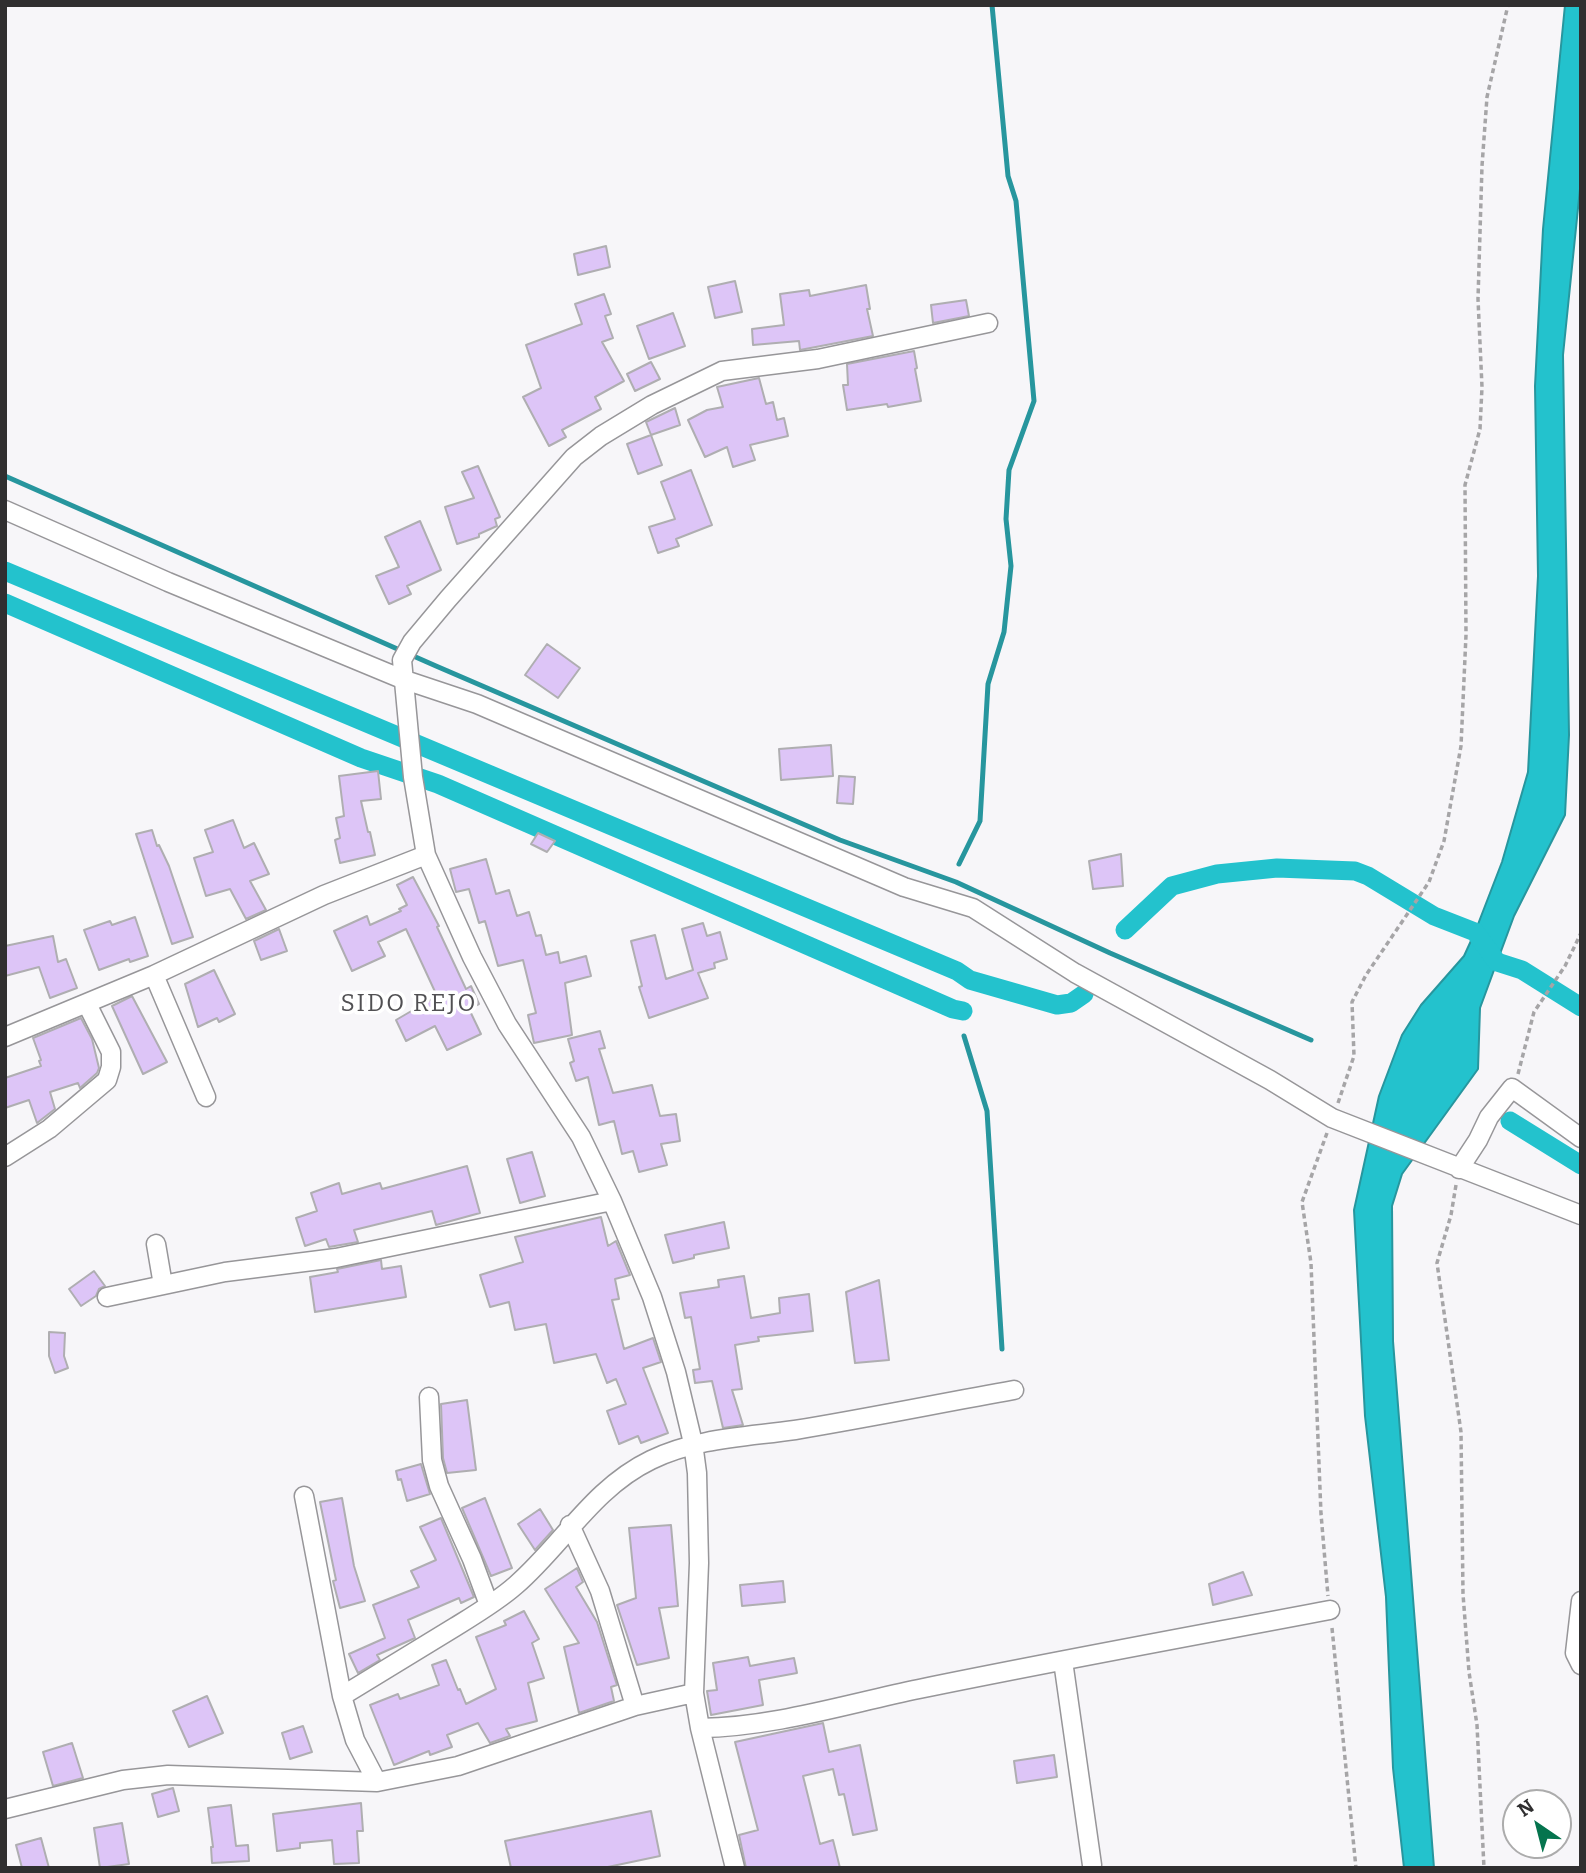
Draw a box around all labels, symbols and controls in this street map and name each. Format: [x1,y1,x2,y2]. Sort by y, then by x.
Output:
district label: SIDO REJO [342,990,476,1018]
north arrow [1502,1789,1572,1859]
text: N [1513,1794,1538,1822]

